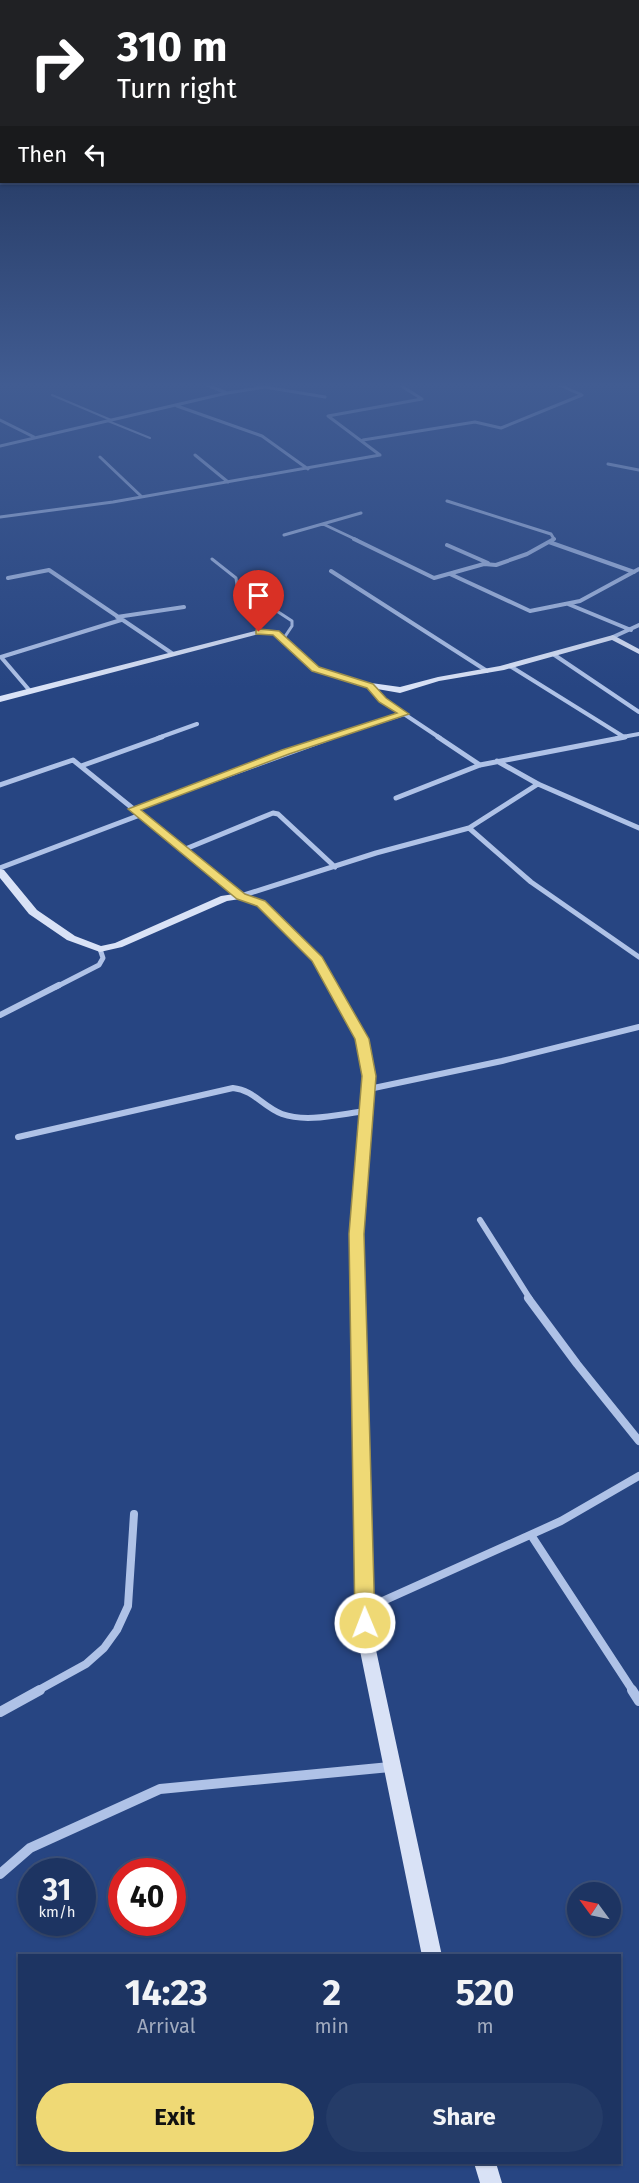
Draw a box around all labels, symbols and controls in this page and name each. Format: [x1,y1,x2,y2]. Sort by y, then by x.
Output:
text: 310 m [117,22,227,72]
icon: right [18,24,96,102]
text: Turn right [117,73,237,105]
icon: left [79,138,112,171]
text: Then [18,141,67,168]
pin [233,570,284,632]
icon: arrive [242,579,275,612]
position arrow [333,1591,397,1655]
speed limit sign: 40 [108,1858,186,1936]
text: 31 [43,1872,71,1908]
north arrow [567,1882,621,1936]
map controls [567,1882,621,1936]
text: km/h [38,1903,76,1921]
text: 14:23 [125,1971,208,2015]
text: 2 [322,1971,341,2015]
text: 520 [456,1971,514,2015]
text: Arrival [137,2014,196,2038]
text: min [314,2014,349,2038]
text: m [476,2014,494,2038]
button: Exit [36,2083,314,2152]
button: Share [326,2083,603,2152]

